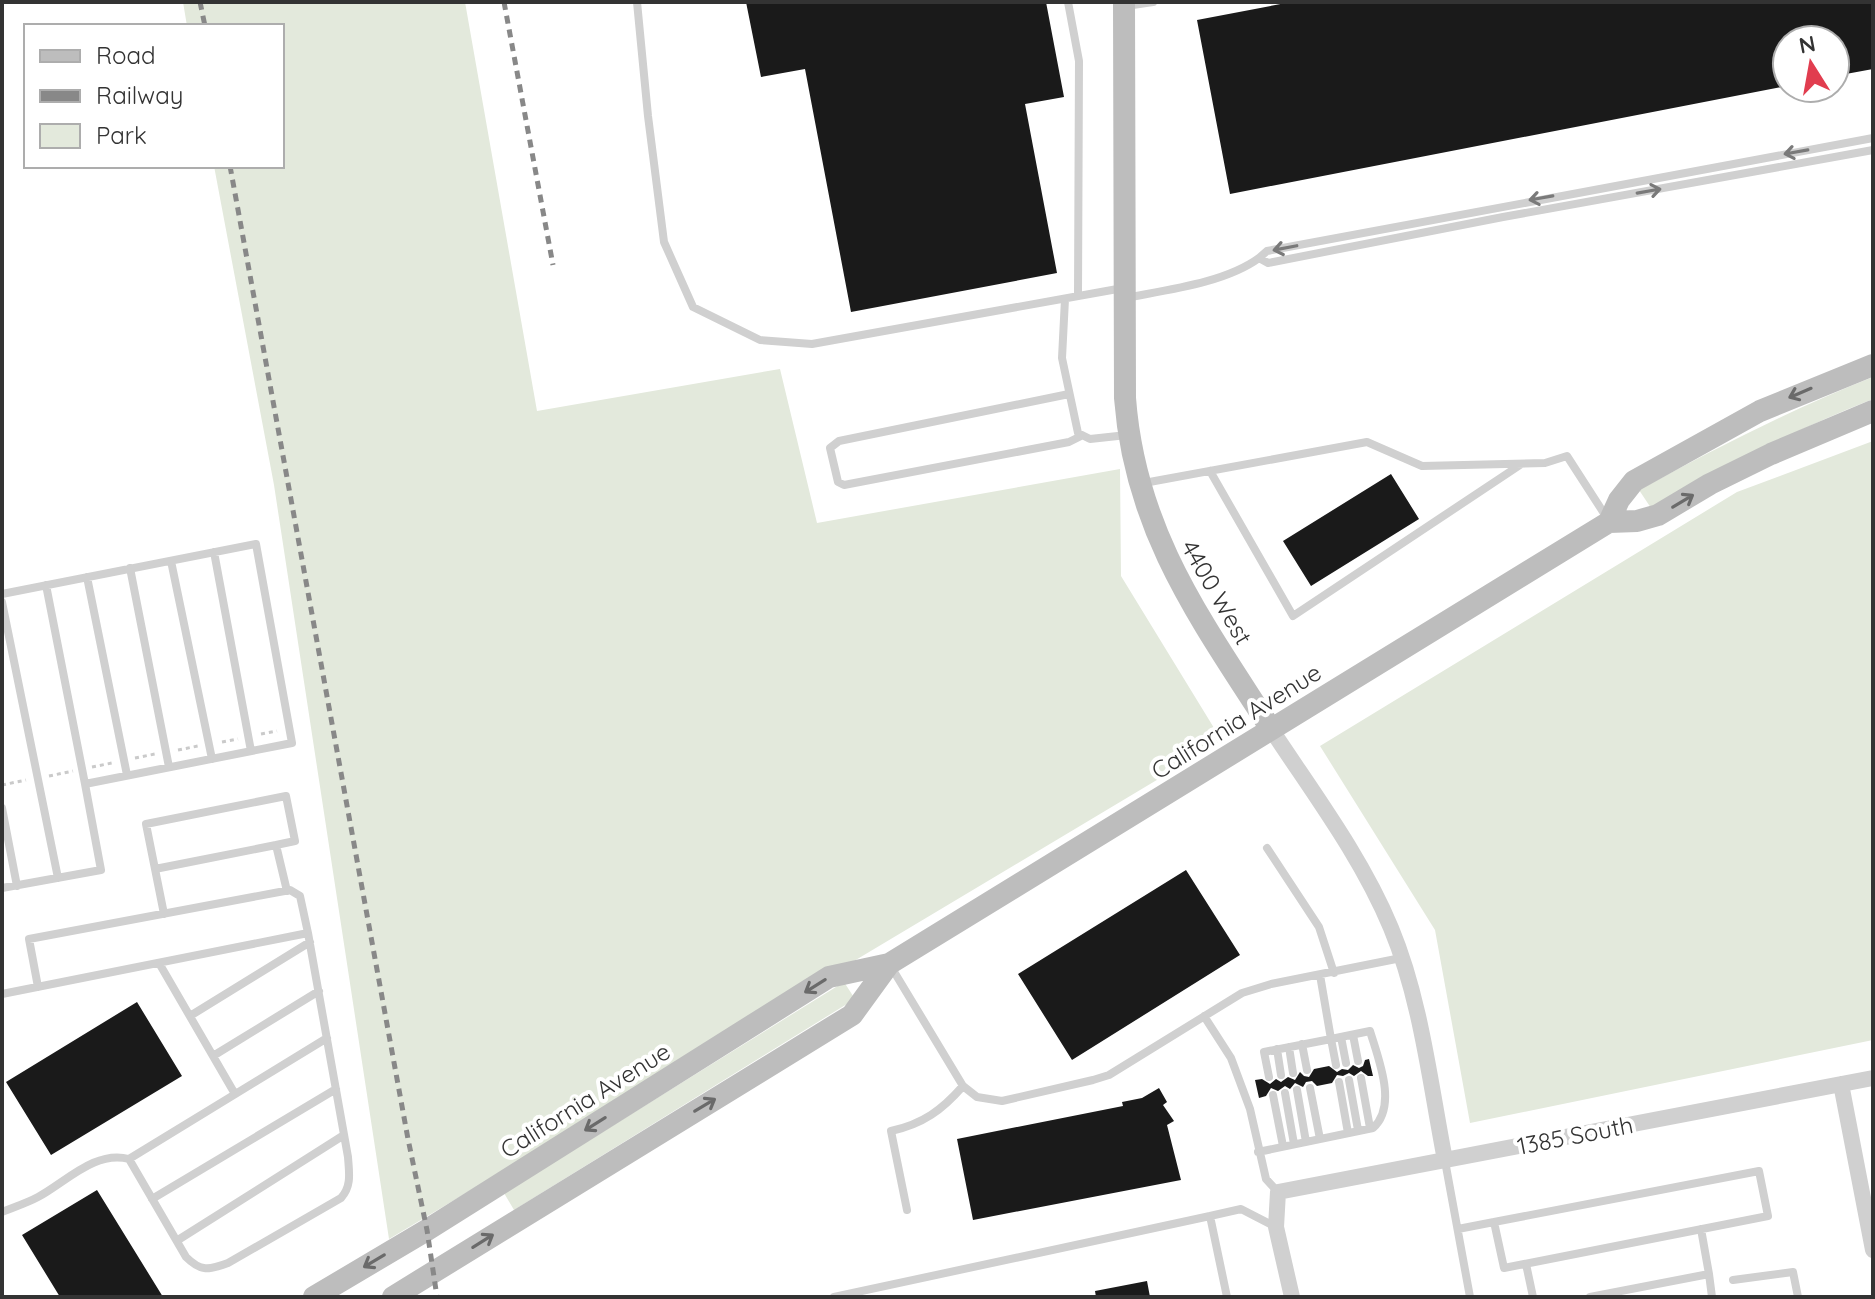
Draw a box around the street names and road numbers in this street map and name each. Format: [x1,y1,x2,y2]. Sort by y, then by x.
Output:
street label: 4400 West [1175,534,1259,650]
street label: California Avenue [1146,657,1326,785]
street label: California Avenue [495,1036,675,1164]
street label: 1385 South [1514,1109,1636,1161]

